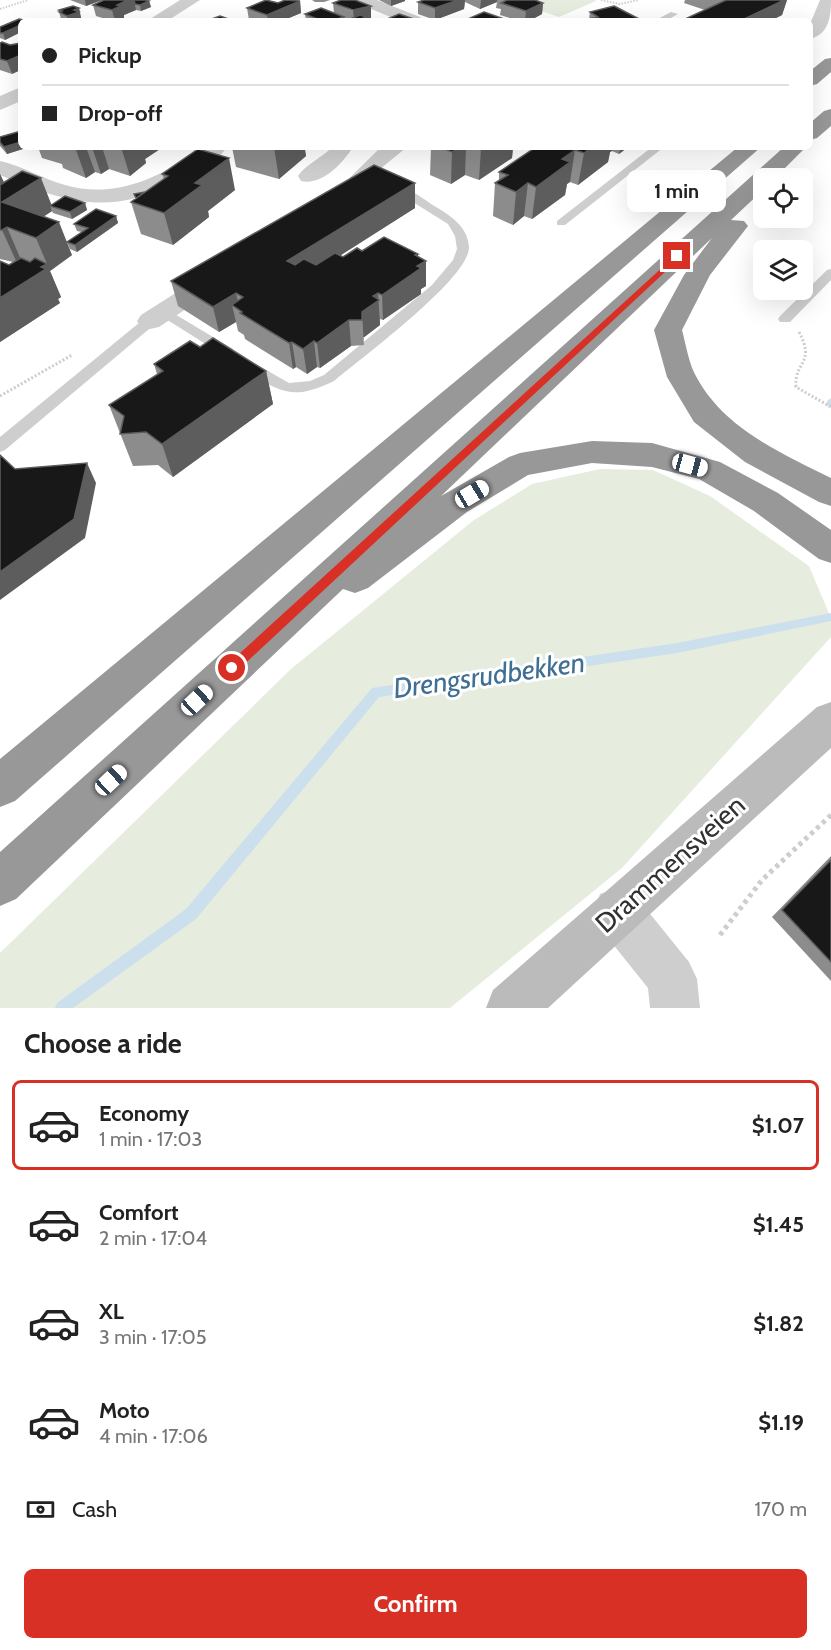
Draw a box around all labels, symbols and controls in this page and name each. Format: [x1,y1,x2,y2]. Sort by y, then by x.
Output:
text: Pickup [78,42,142,69]
text: Drop-off [78,100,162,127]
map controls [753,168,813,300]
button: locate [753,168,813,228]
callout: 1 min [628,169,726,211]
text: 1 min [654,179,699,203]
button: layers [753,240,813,300]
route end [663,242,690,269]
car [670,452,710,478]
car [452,477,492,511]
water label: Drengsrudbekken [391,645,587,705]
route start [218,654,245,681]
car [178,681,216,719]
car [92,761,130,799]
street label: Drammensveien [588,788,752,940]
text: Choose a ride [24,1027,182,1060]
icon: car [27,1098,81,1152]
text: Economy [99,1100,189,1127]
text: $1.07 [752,1112,804,1139]
text: 1 min · 17:03 [99,1127,202,1151]
icon: car [27,1197,81,1251]
text: Comfort [99,1199,178,1226]
text: $1.45 [753,1211,804,1238]
text: 2 min · 17:04 [99,1226,207,1250]
icon: car [27,1296,81,1350]
text: XL [99,1298,124,1325]
text: $1.82 [753,1310,804,1337]
text: 3 min · 17:05 [99,1325,207,1349]
icon: car [27,1395,81,1449]
text: Moto [99,1397,150,1424]
text: $1.19 [758,1409,804,1436]
text: 4 min · 17:06 [99,1424,208,1448]
icon: cash [24,1493,57,1526]
text: Cash [72,1496,117,1523]
text: 170 m [755,1497,807,1521]
button: Confirm [24,1569,807,1638]

